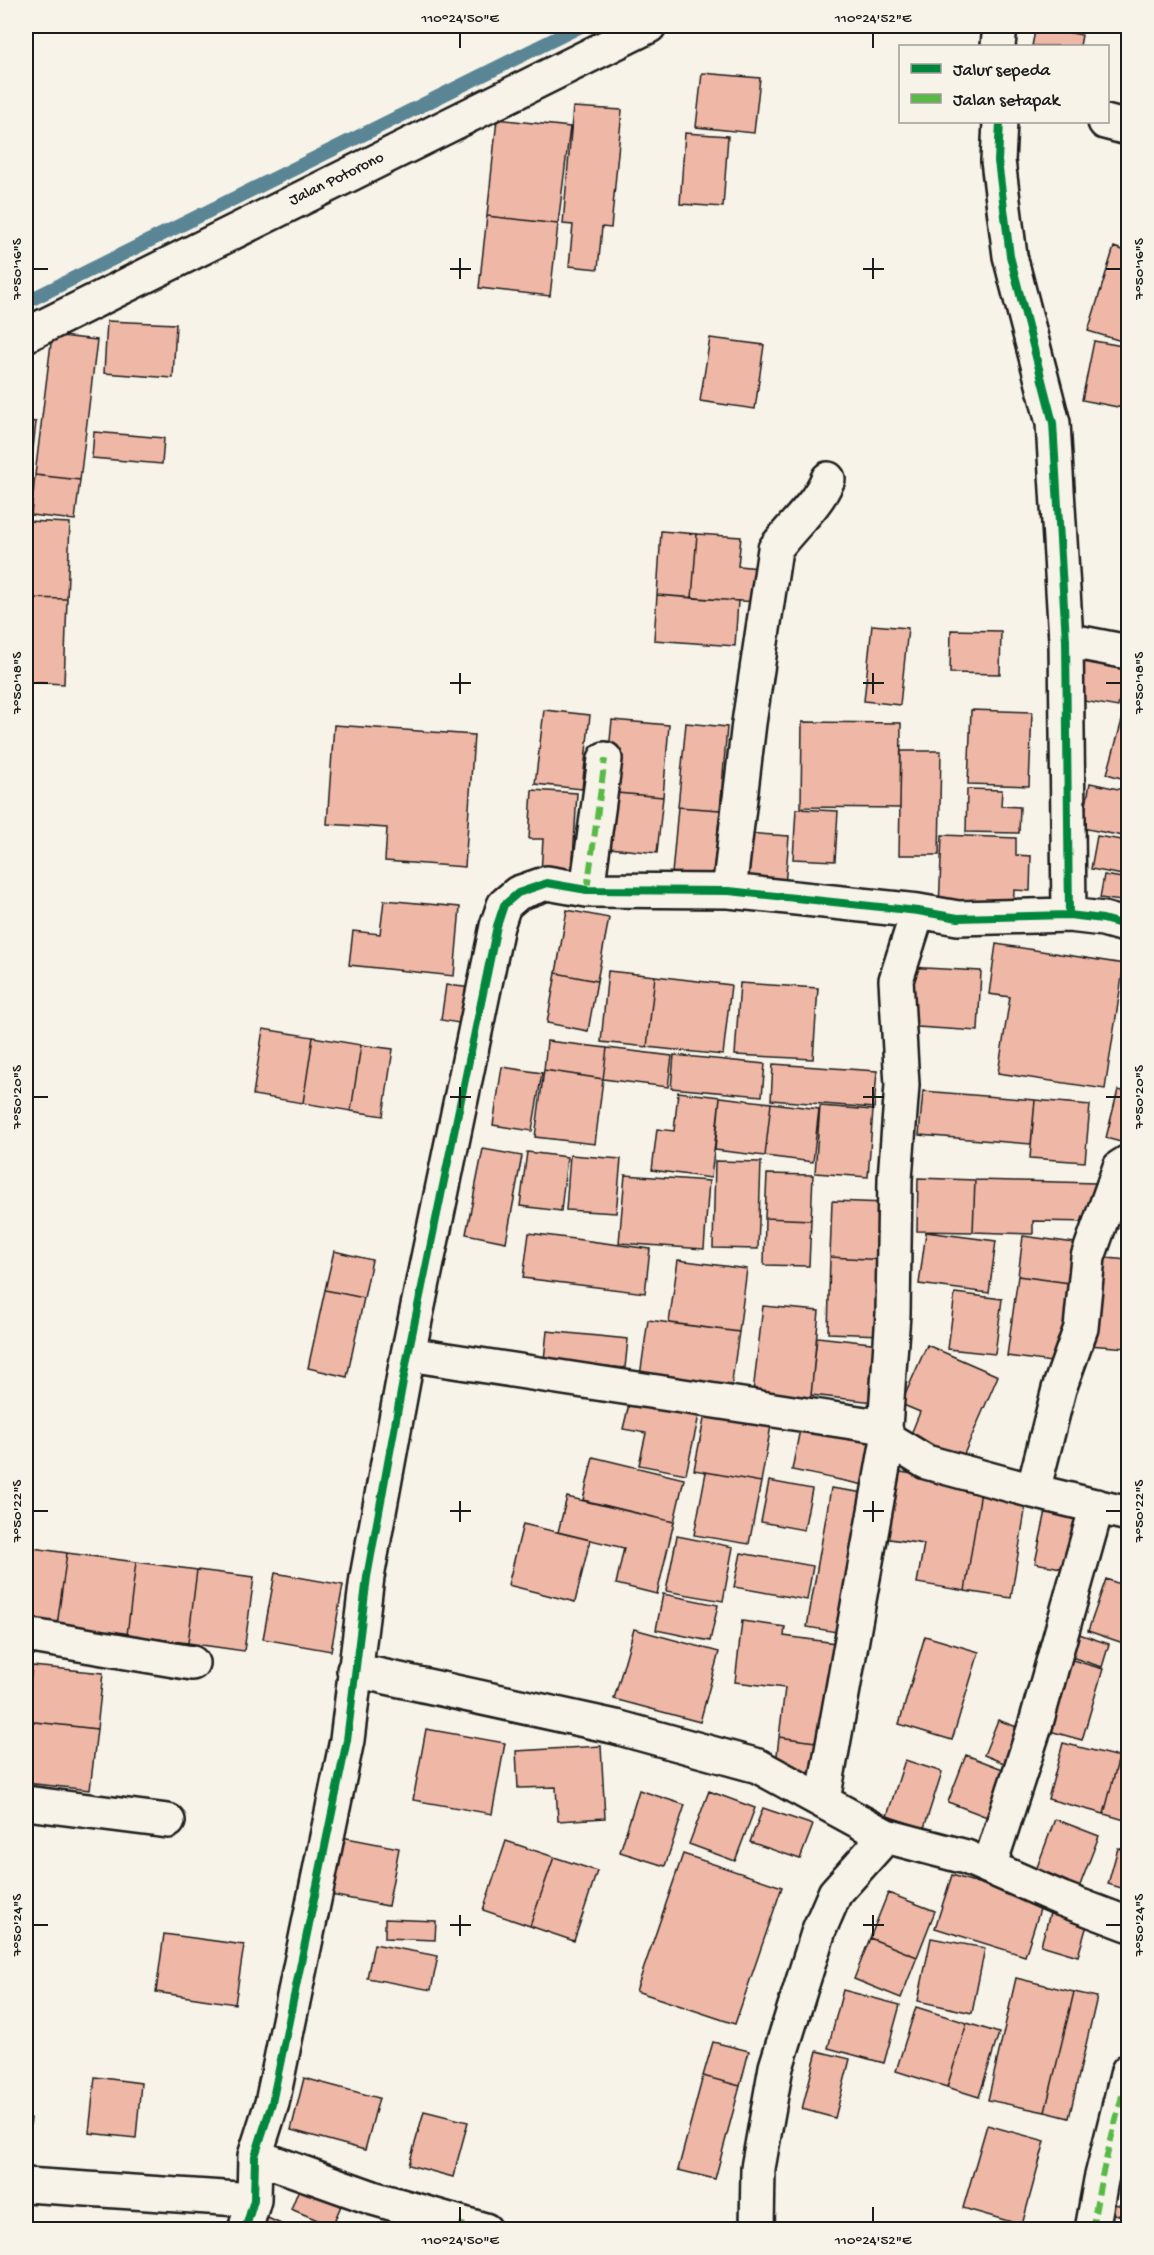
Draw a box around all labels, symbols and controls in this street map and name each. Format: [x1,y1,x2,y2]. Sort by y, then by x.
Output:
text: 110°24'50"E [420,10,499,28]
text: 110°24'52"E [834,10,912,28]
legend [899,45,1109,123]
text: Jalur sepeda [953,61,1051,82]
text: Jalan setapak [953,91,1061,112]
street label: Jalan Potorono [287,149,387,211]
text: 7°50'16"S [9,238,27,301]
text: 7°50'16"S [1131,238,1149,301]
text: 7°50'18"S [9,652,27,715]
text: 7°50'18"S [1131,652,1149,715]
text: 7°50'20"S [9,1065,27,1130]
text: 7°50'20"S [1131,1065,1149,1130]
text: 7°50'22"S [9,1480,27,1543]
text: 7°50'22"S [1131,1480,1149,1543]
text: 7°50'24"S [9,1894,27,1957]
text: 7°50'24"S [1131,1894,1149,1957]
text: 110°24'50"E [420,2232,499,2250]
text: 110°24'52"E [834,2232,912,2250]

